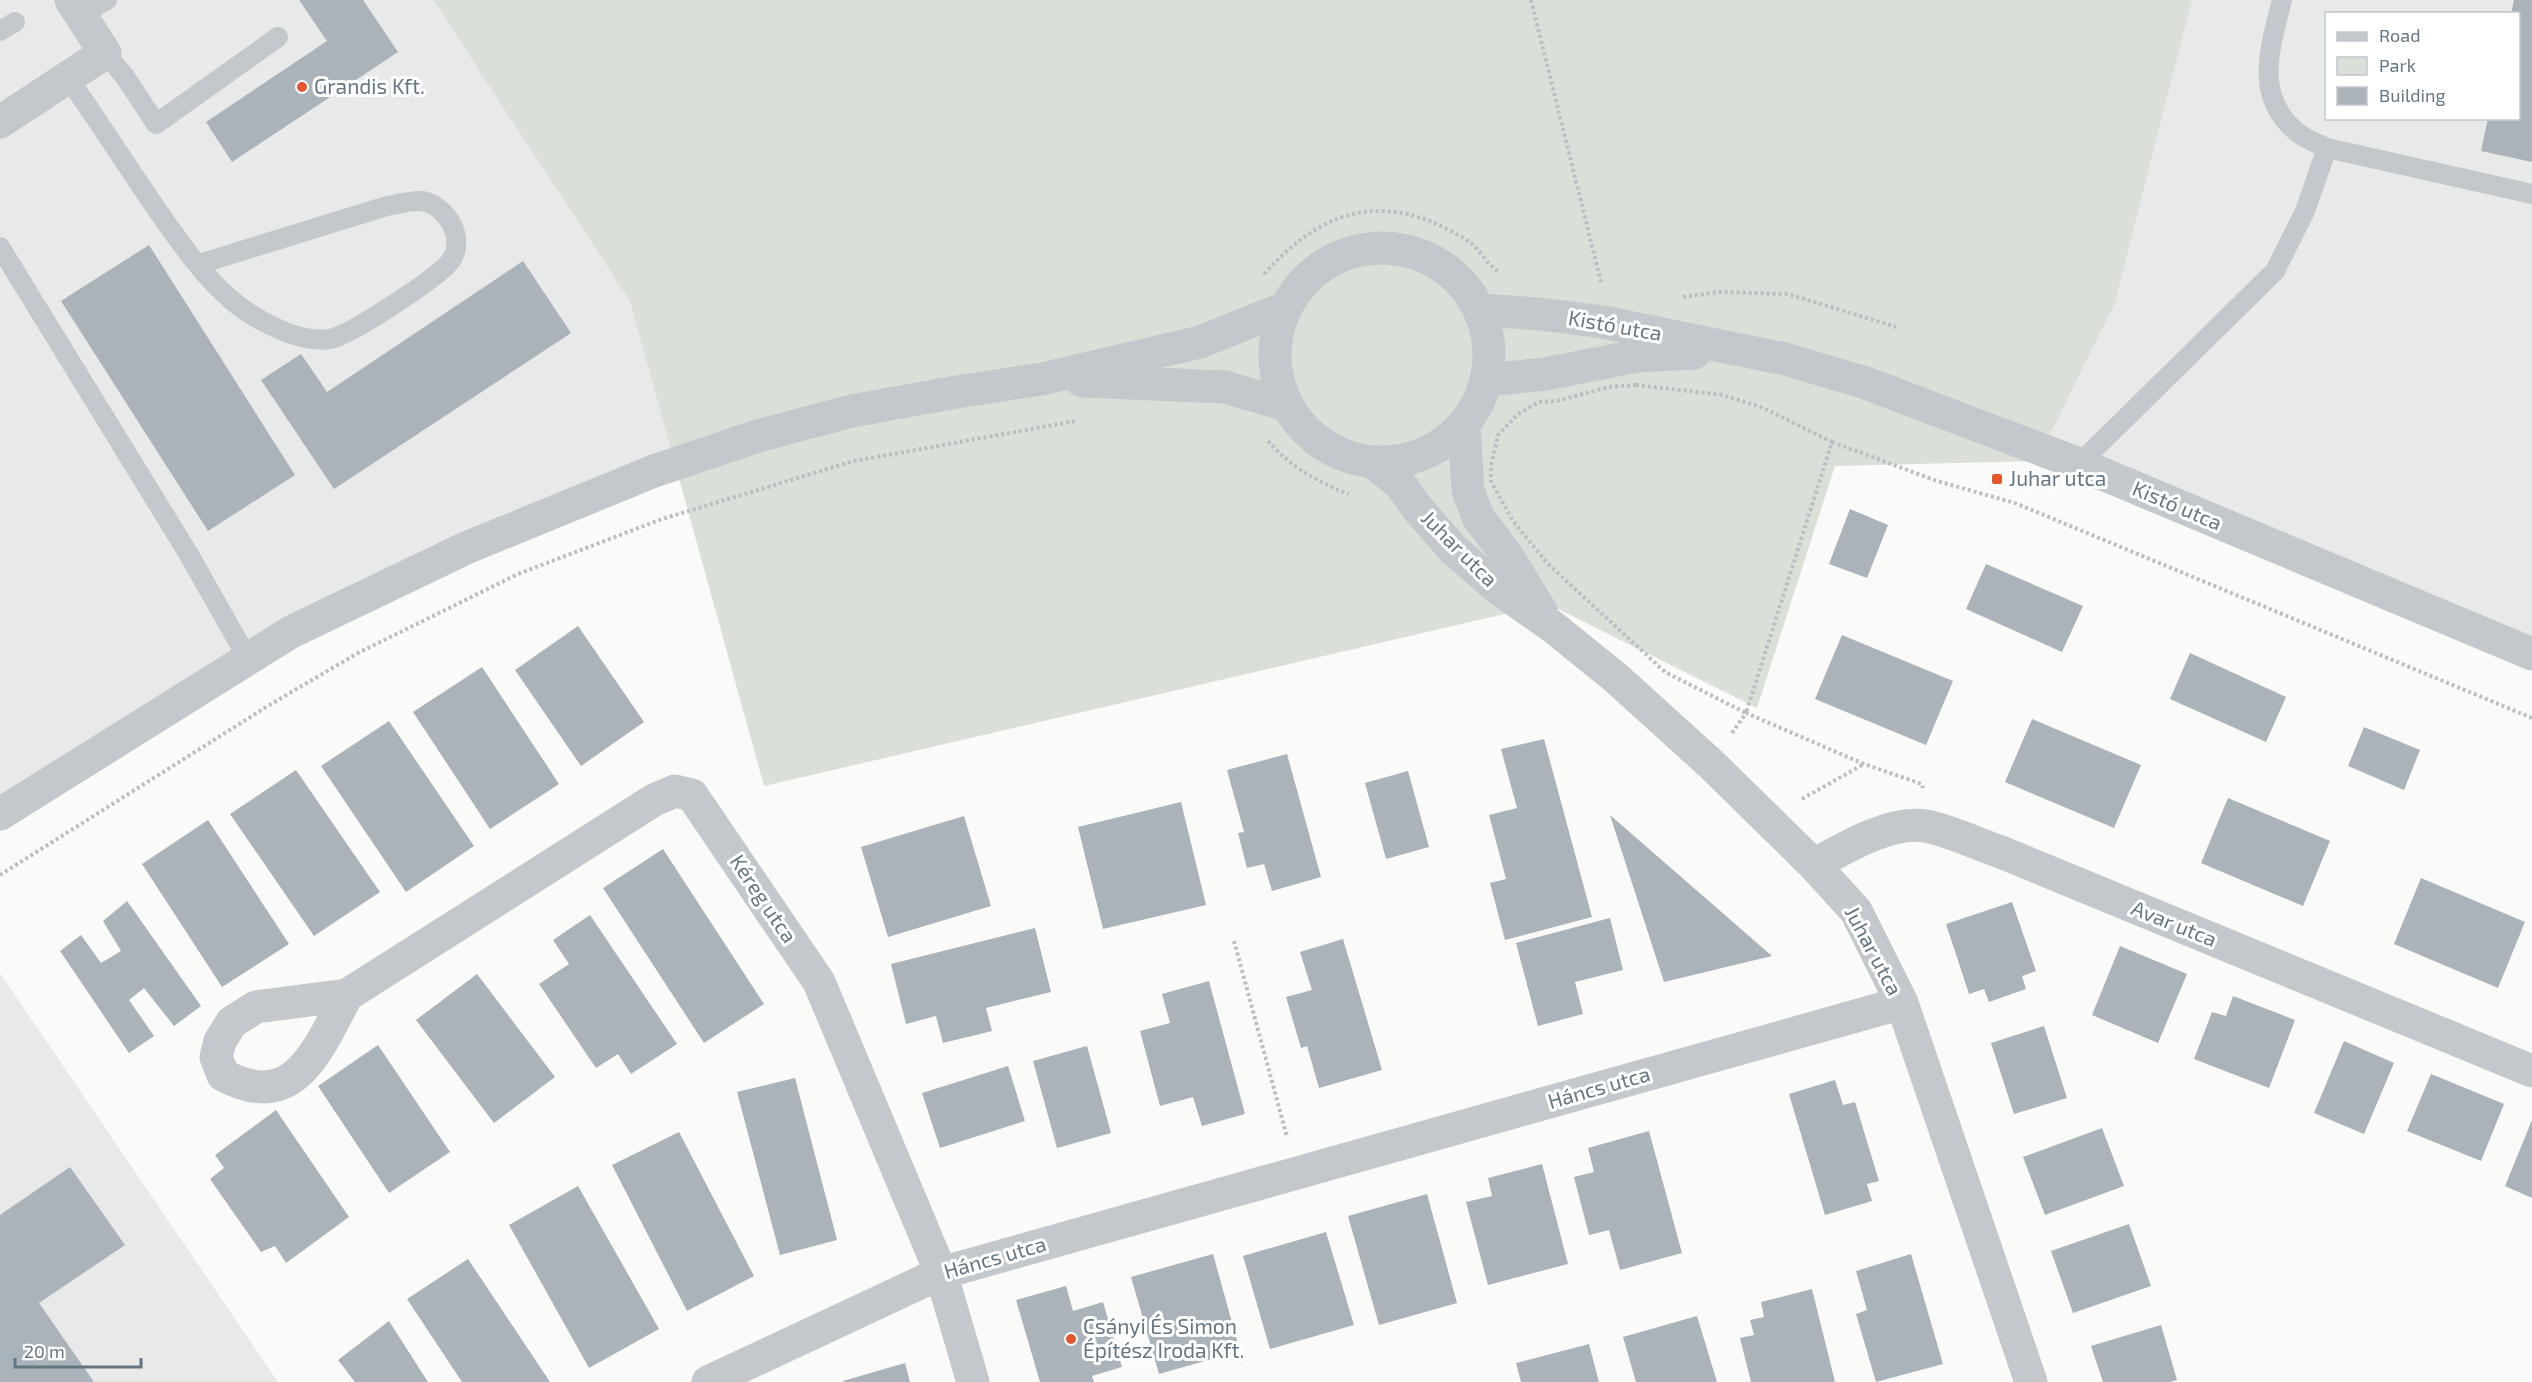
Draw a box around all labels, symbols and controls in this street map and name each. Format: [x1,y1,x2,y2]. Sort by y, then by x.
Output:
legend [2325,12,2520,120]
text: Road [2379,24,2420,46]
text: Park [2379,54,2416,76]
place label: Grandis Kft. [314,73,425,98]
marker: Grandis Kft. [295,80,309,94]
text: Building [2379,84,2446,106]
street label: Kistó utca [1566,304,1664,345]
place label: Juhar utca [2009,465,2106,490]
marker: Juhar utca [1990,472,2004,486]
street label: Kistó utca [2129,475,2226,535]
street label: Juhar utca [1417,505,1503,591]
street label: Kéreg utca [726,849,803,947]
street label: Avar utca [2128,894,2221,951]
street label: Juhar utca [1840,901,1908,999]
street label: Háncs utca [1545,1060,1653,1113]
street label: Háncs utca [941,1230,1049,1283]
place label: Csányi És Simon Építész Iroda Kft. [1083,1313,1244,1362]
scale bar [15,1331,141,1369]
marker: Csányi És Simon Építész Iroda Kft. [1064,1332,1078,1346]
text: 20 m [24,1340,65,1362]

